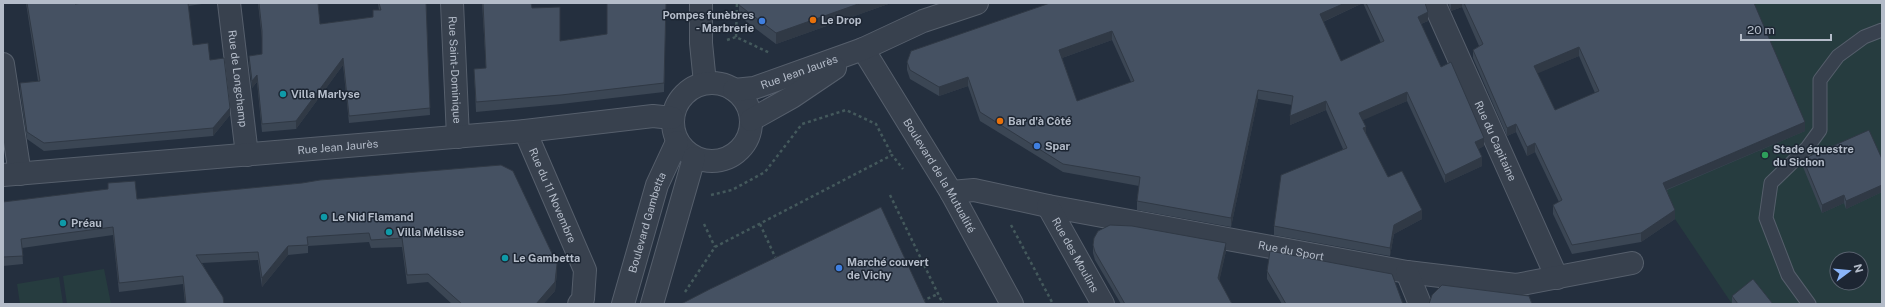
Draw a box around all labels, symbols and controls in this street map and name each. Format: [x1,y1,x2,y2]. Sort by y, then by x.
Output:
place label: Pompes funèbres - Marbrerie [662,9,754,34]
place label: Le Drop [821,14,862,26]
marker: Le Drop [808,15,818,25]
street label: Rue Saint-Dominique [447,16,463,124]
marker: Pompes funèbres - Marbrerie [757,16,767,26]
scale bar [1741,16,1831,42]
text: 20 m [1747,23,1775,37]
street label: Rue de Longchamp [226,29,250,128]
street label: Rue Jean Jaurès [759,52,840,91]
place label: Villa Marlyse [291,88,360,100]
marker: Villa Marlyse [278,89,288,99]
street label: Rue du Capitaine [1472,99,1519,183]
place label: Bar d'à Côté [1008,115,1071,127]
street label: Boulevard de la Mutualité [901,116,978,235]
marker: Bar d'à Côté [995,116,1005,126]
street label: Rue Jean Jaurès [297,137,379,156]
place label: Spar [1045,140,1070,152]
marker: Spar [1032,141,1042,151]
place label: Stade équestre du Sichon [1773,143,1854,168]
street label: Rue du 11 Novembre [527,146,579,245]
marker: Stade équestre du Sichon [1760,150,1770,160]
street label: Boulevard Gambetta [626,170,668,274]
place label: Le Nid Flamand [332,211,414,223]
marker: Le Nid Flamand [319,212,329,222]
street label: Rue des Moulins [1050,215,1101,295]
place label: Préau [71,217,102,229]
marker: Préau [58,218,68,228]
place label: Villa Mélisse [397,226,464,238]
marker: Villa Mélisse [384,227,394,237]
street label: Rue du Sport [1257,239,1325,263]
north arrow [1829,251,1869,291]
place label: Le Gambetta [513,252,580,264]
marker: Le Gambetta [500,253,510,263]
place label: Marché couvert de Vichy [847,256,929,281]
text: N [1852,262,1866,274]
marker: Marché couvert de Vichy [834,263,844,273]

